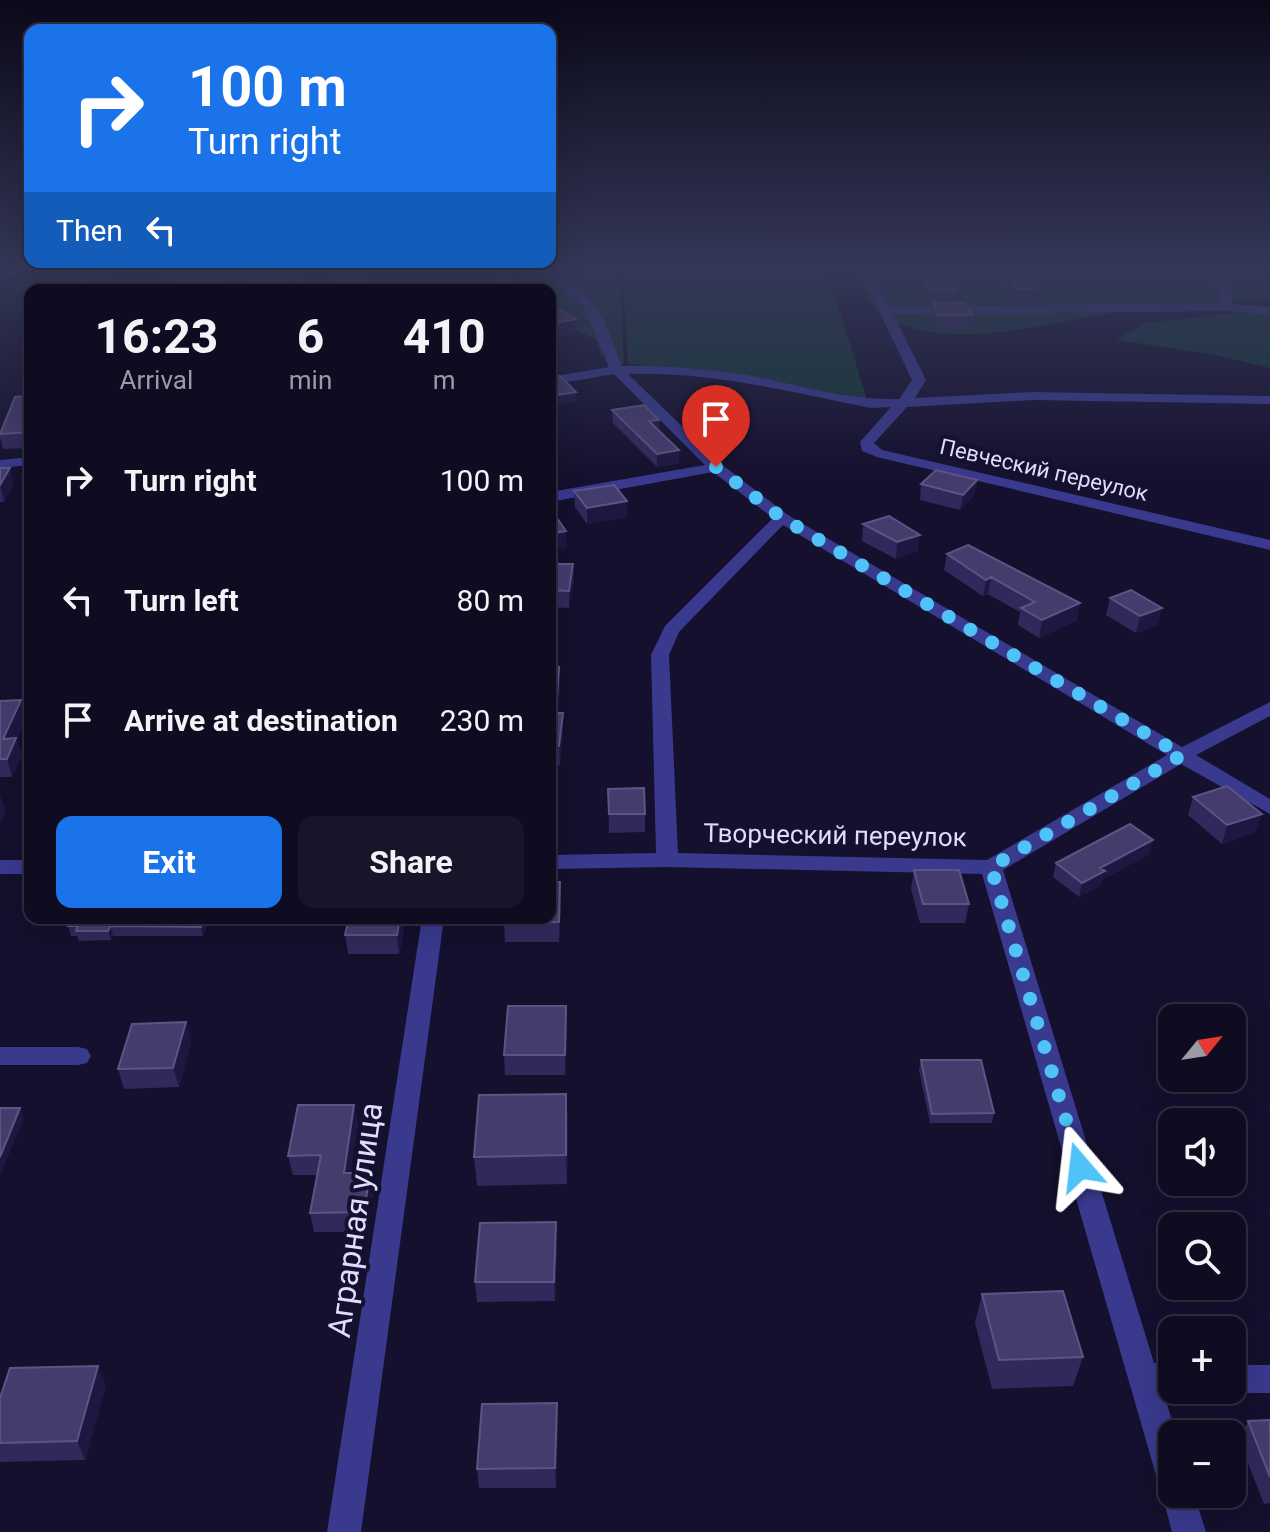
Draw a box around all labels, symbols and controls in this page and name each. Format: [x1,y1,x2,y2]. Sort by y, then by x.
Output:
text: 100 m [188,54,347,120]
icon: right [56,56,160,160]
text: Turn right [188,121,341,163]
icon: left [139,208,183,252]
text: Then [56,213,123,248]
text: 16:23 [95,308,218,365]
text: 6 [297,308,324,365]
text: 410 [403,308,485,365]
text: Arrival [120,365,193,395]
text: min [289,365,332,395]
text: m [433,365,456,395]
pin [682,385,750,467]
icon: arrive [694,397,738,441]
street label: Певческий переулок [937,434,1151,506]
icon: right [56,458,100,502]
text: Turn right [124,463,257,498]
text: 100 m [440,463,524,498]
icon: left [56,578,100,622]
text: Turn left [124,583,239,618]
text: 80 m [457,583,524,618]
icon: arrive [56,698,100,742]
text: Arrive at destination [124,703,398,738]
text: 230 m [440,703,524,738]
button: Exit [56,816,282,908]
button: Share [298,816,524,908]
street label: Творческий переулок [703,818,967,852]
north arrow [1158,1004,1246,1092]
map controls [1158,1004,1246,1508]
street label: Аграрная улица [320,1100,390,1340]
button: sound [1158,1108,1246,1196]
position arrow [1038,1125,1122,1209]
button: search [1158,1212,1246,1300]
button: + [1158,1316,1246,1404]
button: − [1158,1420,1246,1508]

